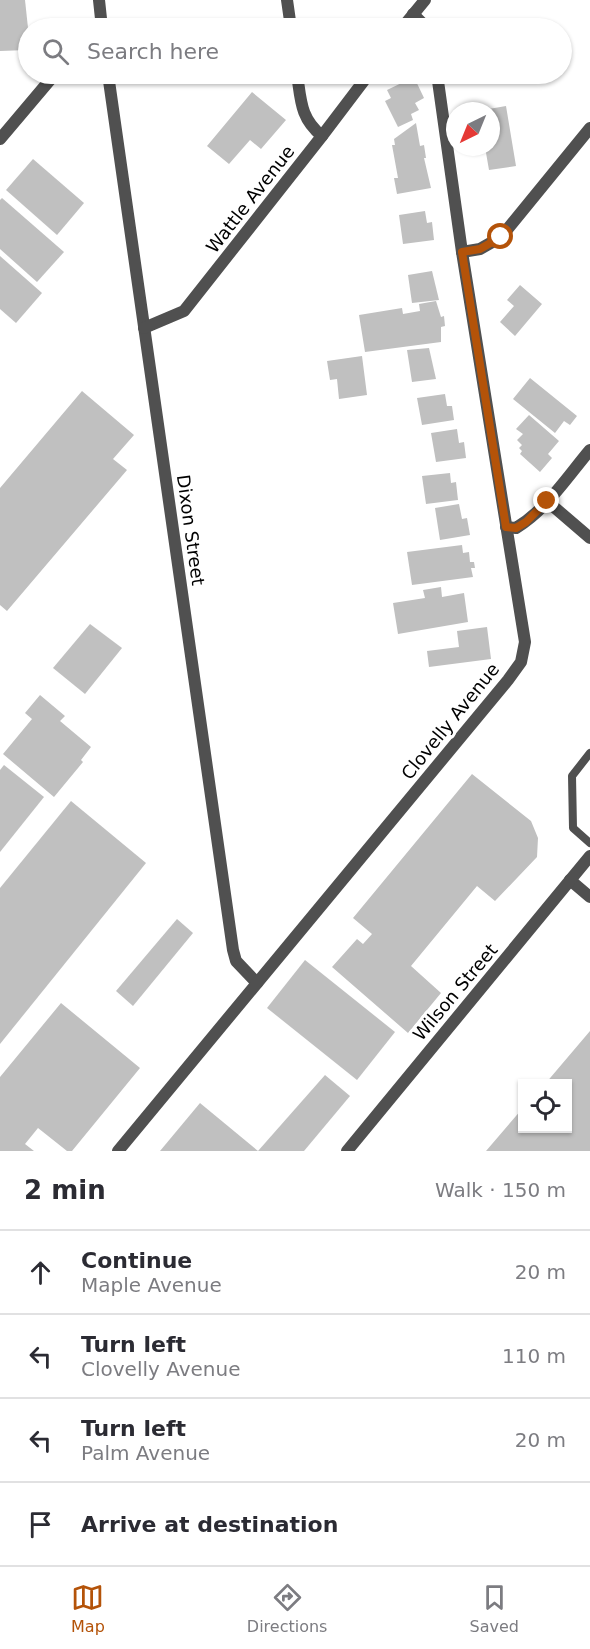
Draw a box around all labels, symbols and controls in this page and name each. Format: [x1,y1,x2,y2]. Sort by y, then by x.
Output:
search box [18,18,572,84]
icon: search [39,35,72,68]
text: Search here [87,39,219,64]
north arrow [446,102,500,156]
street label: Wattle Avenue [202,141,298,257]
route start [487,223,513,249]
street label: Dixon Street [173,473,209,587]
route end [533,487,559,513]
street label: Clovelly Avenue [397,659,503,783]
street label: Wilson Street [409,939,501,1045]
map controls [518,1079,572,1133]
button: locate [518,1079,572,1133]
text: 2 min [24,1175,106,1205]
text: Walk · 150 m [435,1178,566,1202]
text: Continue [81,1248,192,1273]
icon: ahead [24,1256,57,1289]
text: 20 m [515,1260,566,1284]
text: Maple Avenue [81,1273,222,1297]
text: Turn left [81,1332,186,1357]
icon: left [24,1340,57,1373]
text: 110 m [502,1344,566,1368]
text: Clovelly Avenue [81,1357,241,1381]
text: Turn left [81,1416,186,1441]
icon: left [24,1424,57,1457]
text: 20 m [515,1428,566,1452]
text: Palm Avenue [81,1441,210,1465]
icon: arrive [24,1508,57,1541]
text: Arrive at destination [81,1512,338,1537]
tab: Map [71,1581,105,1636]
tab: Directions [247,1581,327,1636]
tab: Saved [470,1581,519,1636]

